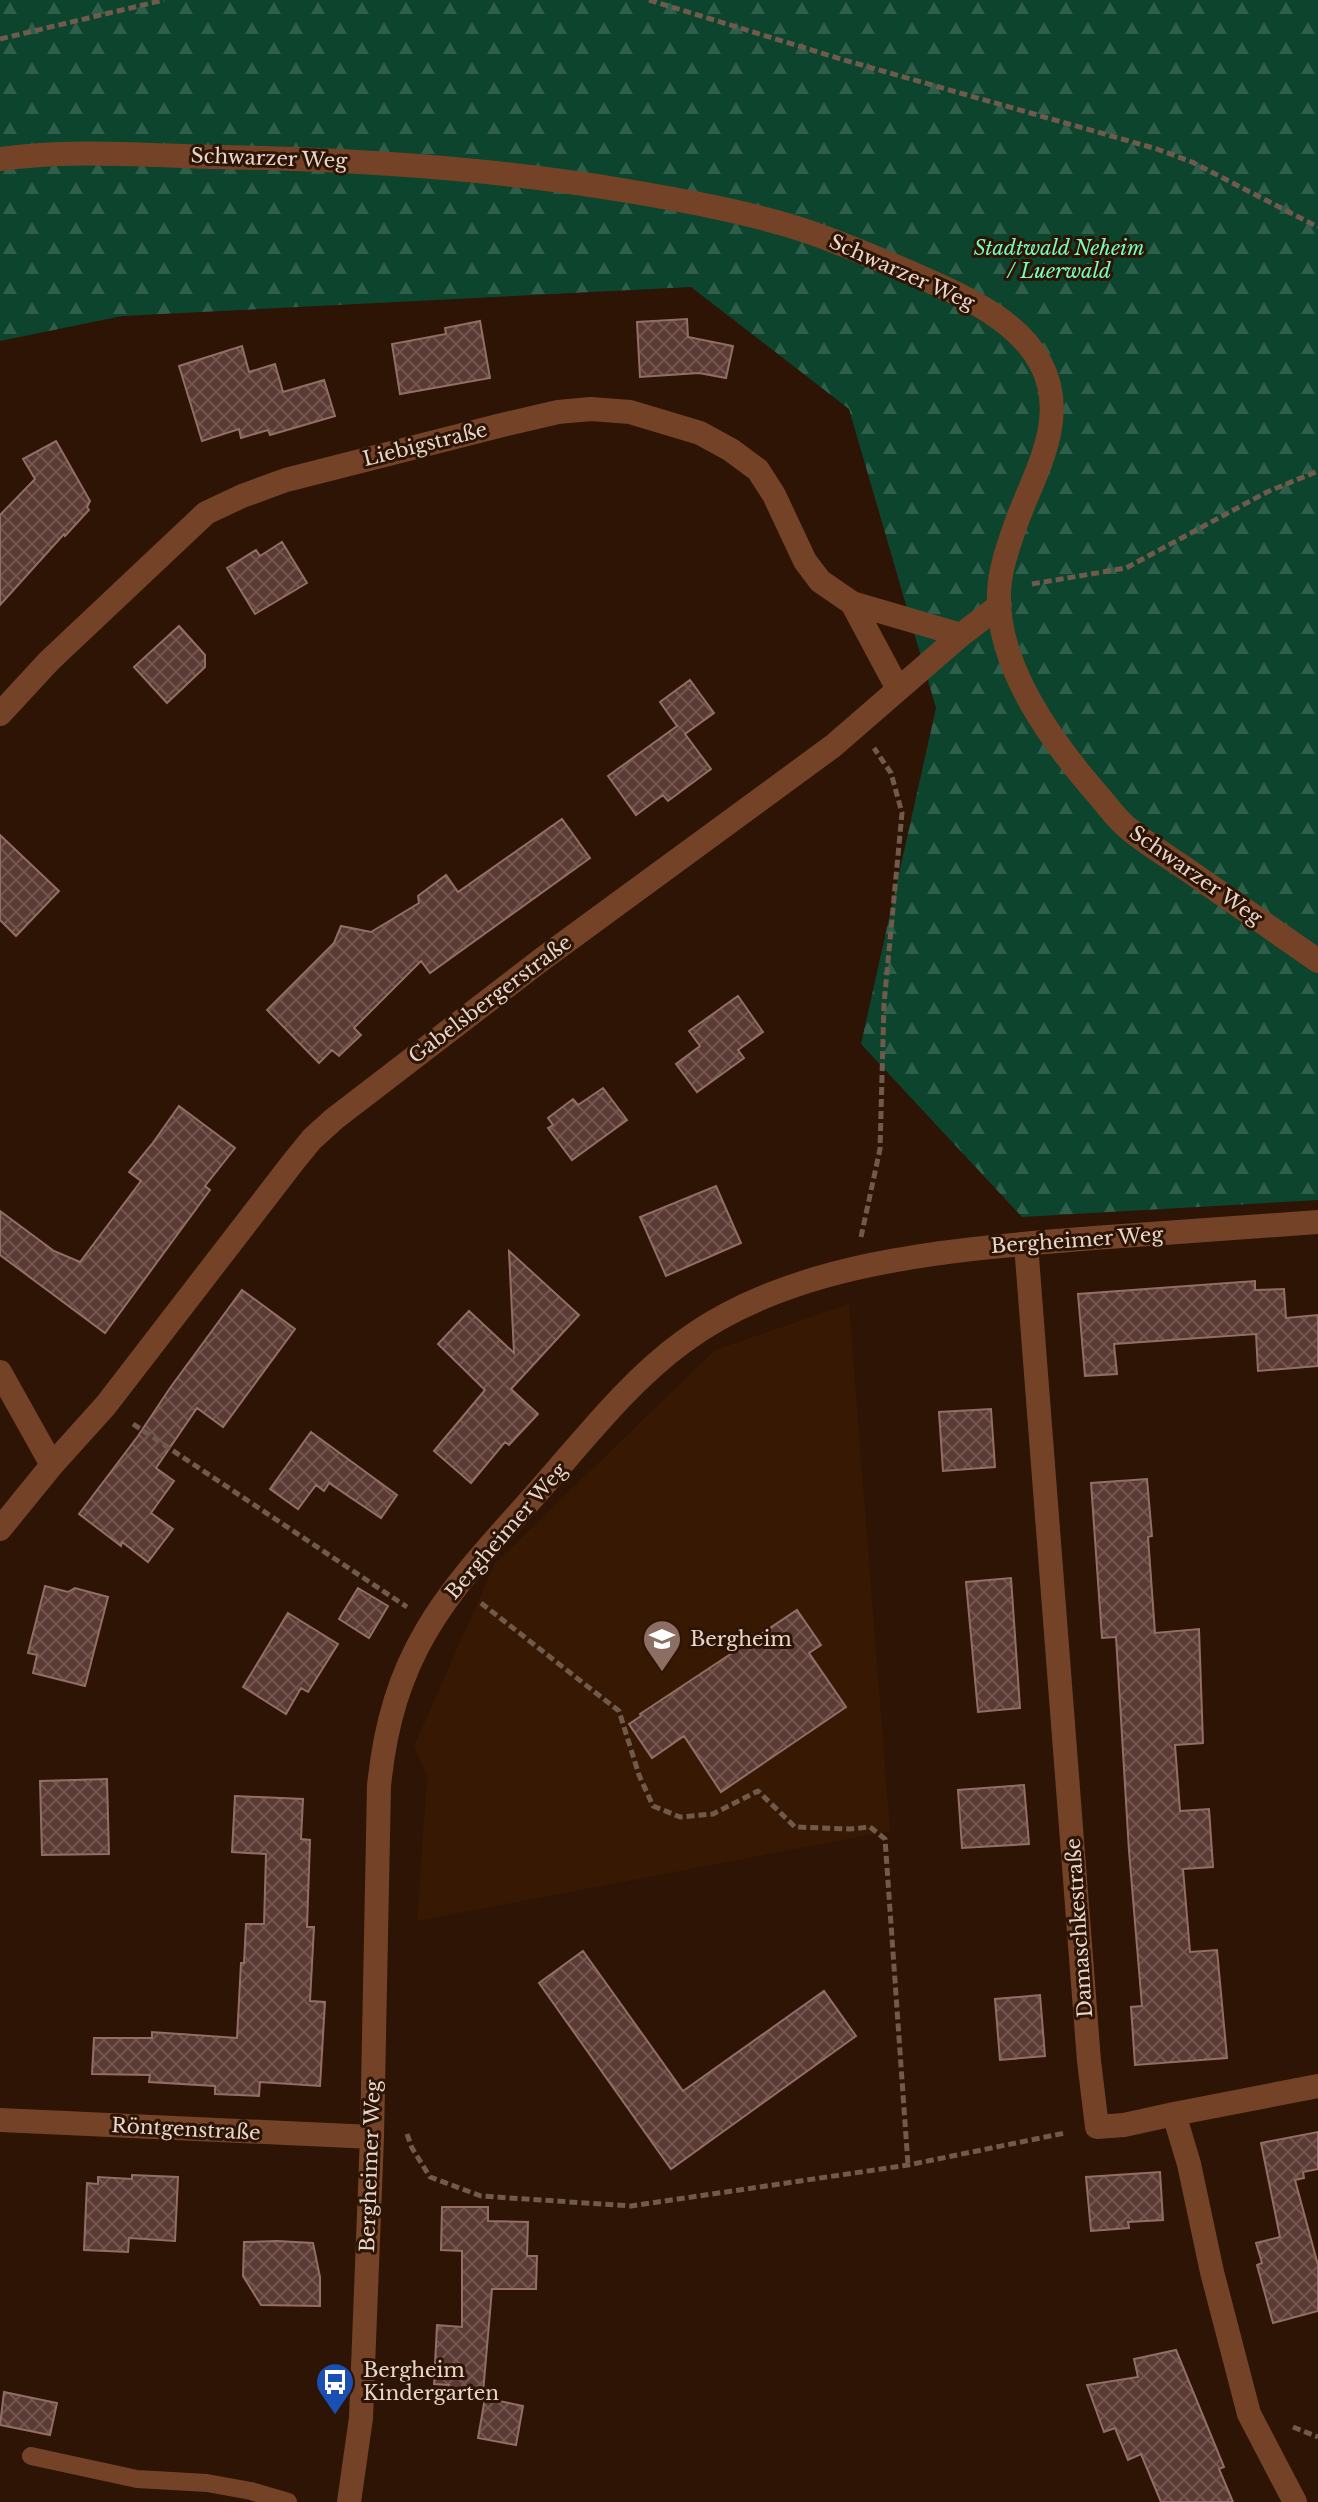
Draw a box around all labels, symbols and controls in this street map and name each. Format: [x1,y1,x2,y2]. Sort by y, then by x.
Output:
street label: Schwarzer Weg [190,143,349,173]
street label: Schwarzer Weg [826,229,979,315]
park label: Stadtwald Neheim / Luerwald [974,236,1144,283]
street label: Liebigstraße [360,417,490,471]
street label: Schwarzer Weg [1125,820,1268,930]
street label: Gabelsbergerstraße [404,930,576,1068]
street label: Bergheimer Weg [990,1222,1165,1258]
street label: Bergheimer Weg [440,1457,572,1604]
school or university icon: Bergheim [641,1618,683,1673]
place label: Bergheim [690,1627,792,1651]
street label: Damaschkestraße [1061,1837,1097,2019]
street label: Bergheimer Weg [355,2078,385,2253]
street label: Röntgenstraße [111,2113,261,2145]
place label: Bergheim Kindergarten [363,2358,499,2405]
bus stop icon: Bergheim Kindergarten [314,2361,356,2416]

